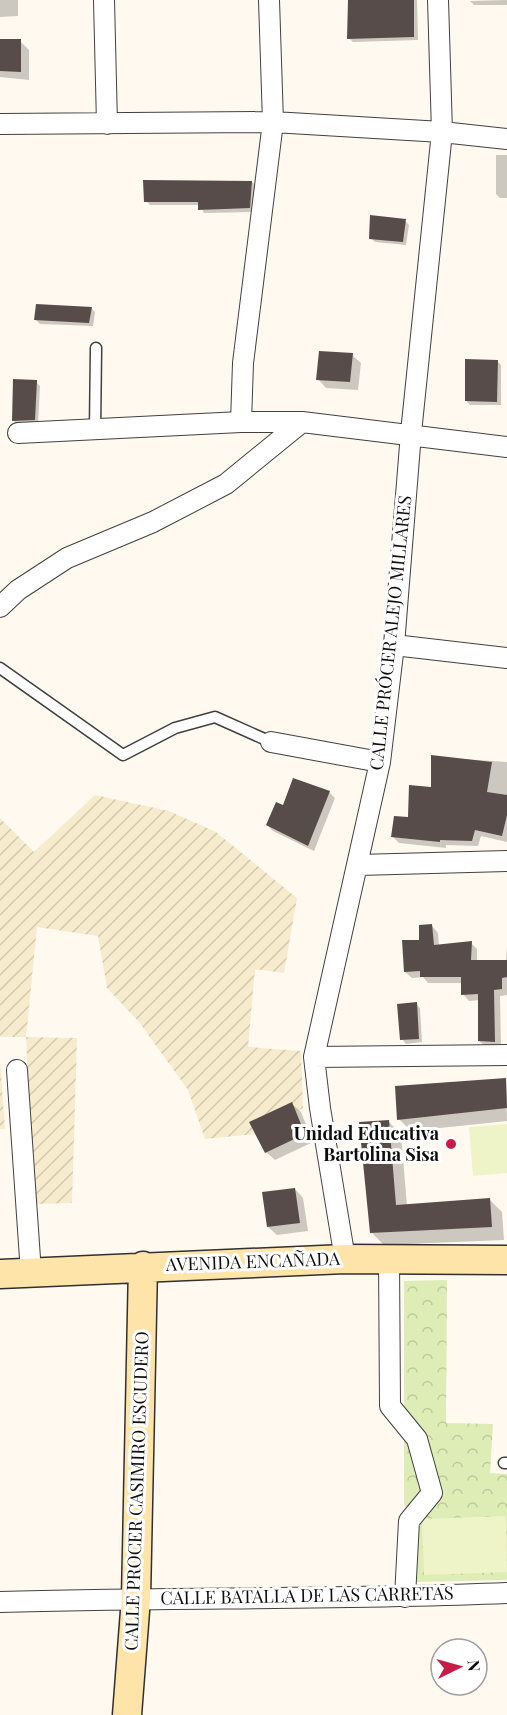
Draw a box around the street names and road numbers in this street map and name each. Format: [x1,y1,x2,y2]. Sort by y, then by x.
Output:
street label: CALLE PRÓCER ALEJO MILLARES [364,494,416,772]
street label: AVENIDA ENCAÑADA [164,1246,341,1276]
street label: CALLE PROCER CASIMIRO ESCUDERO [118,1331,154,1651]
street label: CALLE BATALLA DE LAS CARRETAS [160,1580,454,1610]

